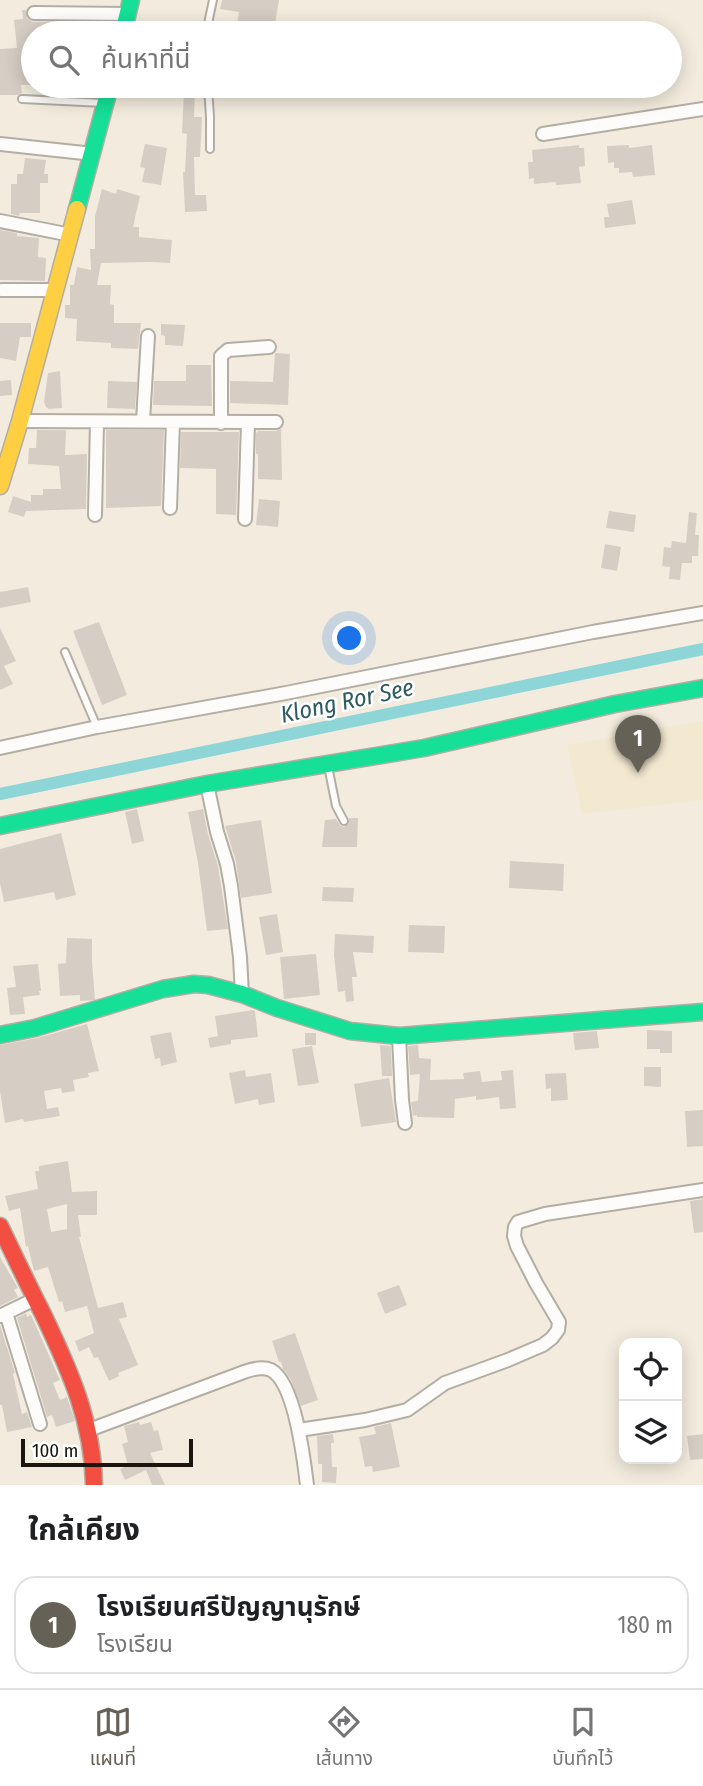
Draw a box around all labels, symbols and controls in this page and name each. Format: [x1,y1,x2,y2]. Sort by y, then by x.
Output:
search box [21,21,682,98]
icon: search [45,41,83,79]
text: ค้นหาที่นี่ [101,44,191,75]
your location [332,621,366,655]
water label: Klong Ror See [278,673,416,729]
pin: 1 [615,715,661,773]
map controls [619,1338,682,1464]
button: locate [619,1338,682,1401]
button: layers [619,1401,682,1464]
scale bar [21,1436,192,1468]
text: 100 m [32,1439,78,1462]
text: ใกล้เคียง [28,1512,140,1548]
text: โรงเรียนศรีปัญญานุรักษ์ [97,1592,361,1623]
text: 1 [48,1611,58,1639]
text: 180 m [617,1611,673,1639]
text: โรงเรียน [97,1630,173,1658]
tab: แผนที่ [90,1703,136,1774]
tab: เส้นทาง [315,1703,373,1774]
tab: บันทึกไว้ [552,1703,613,1774]

